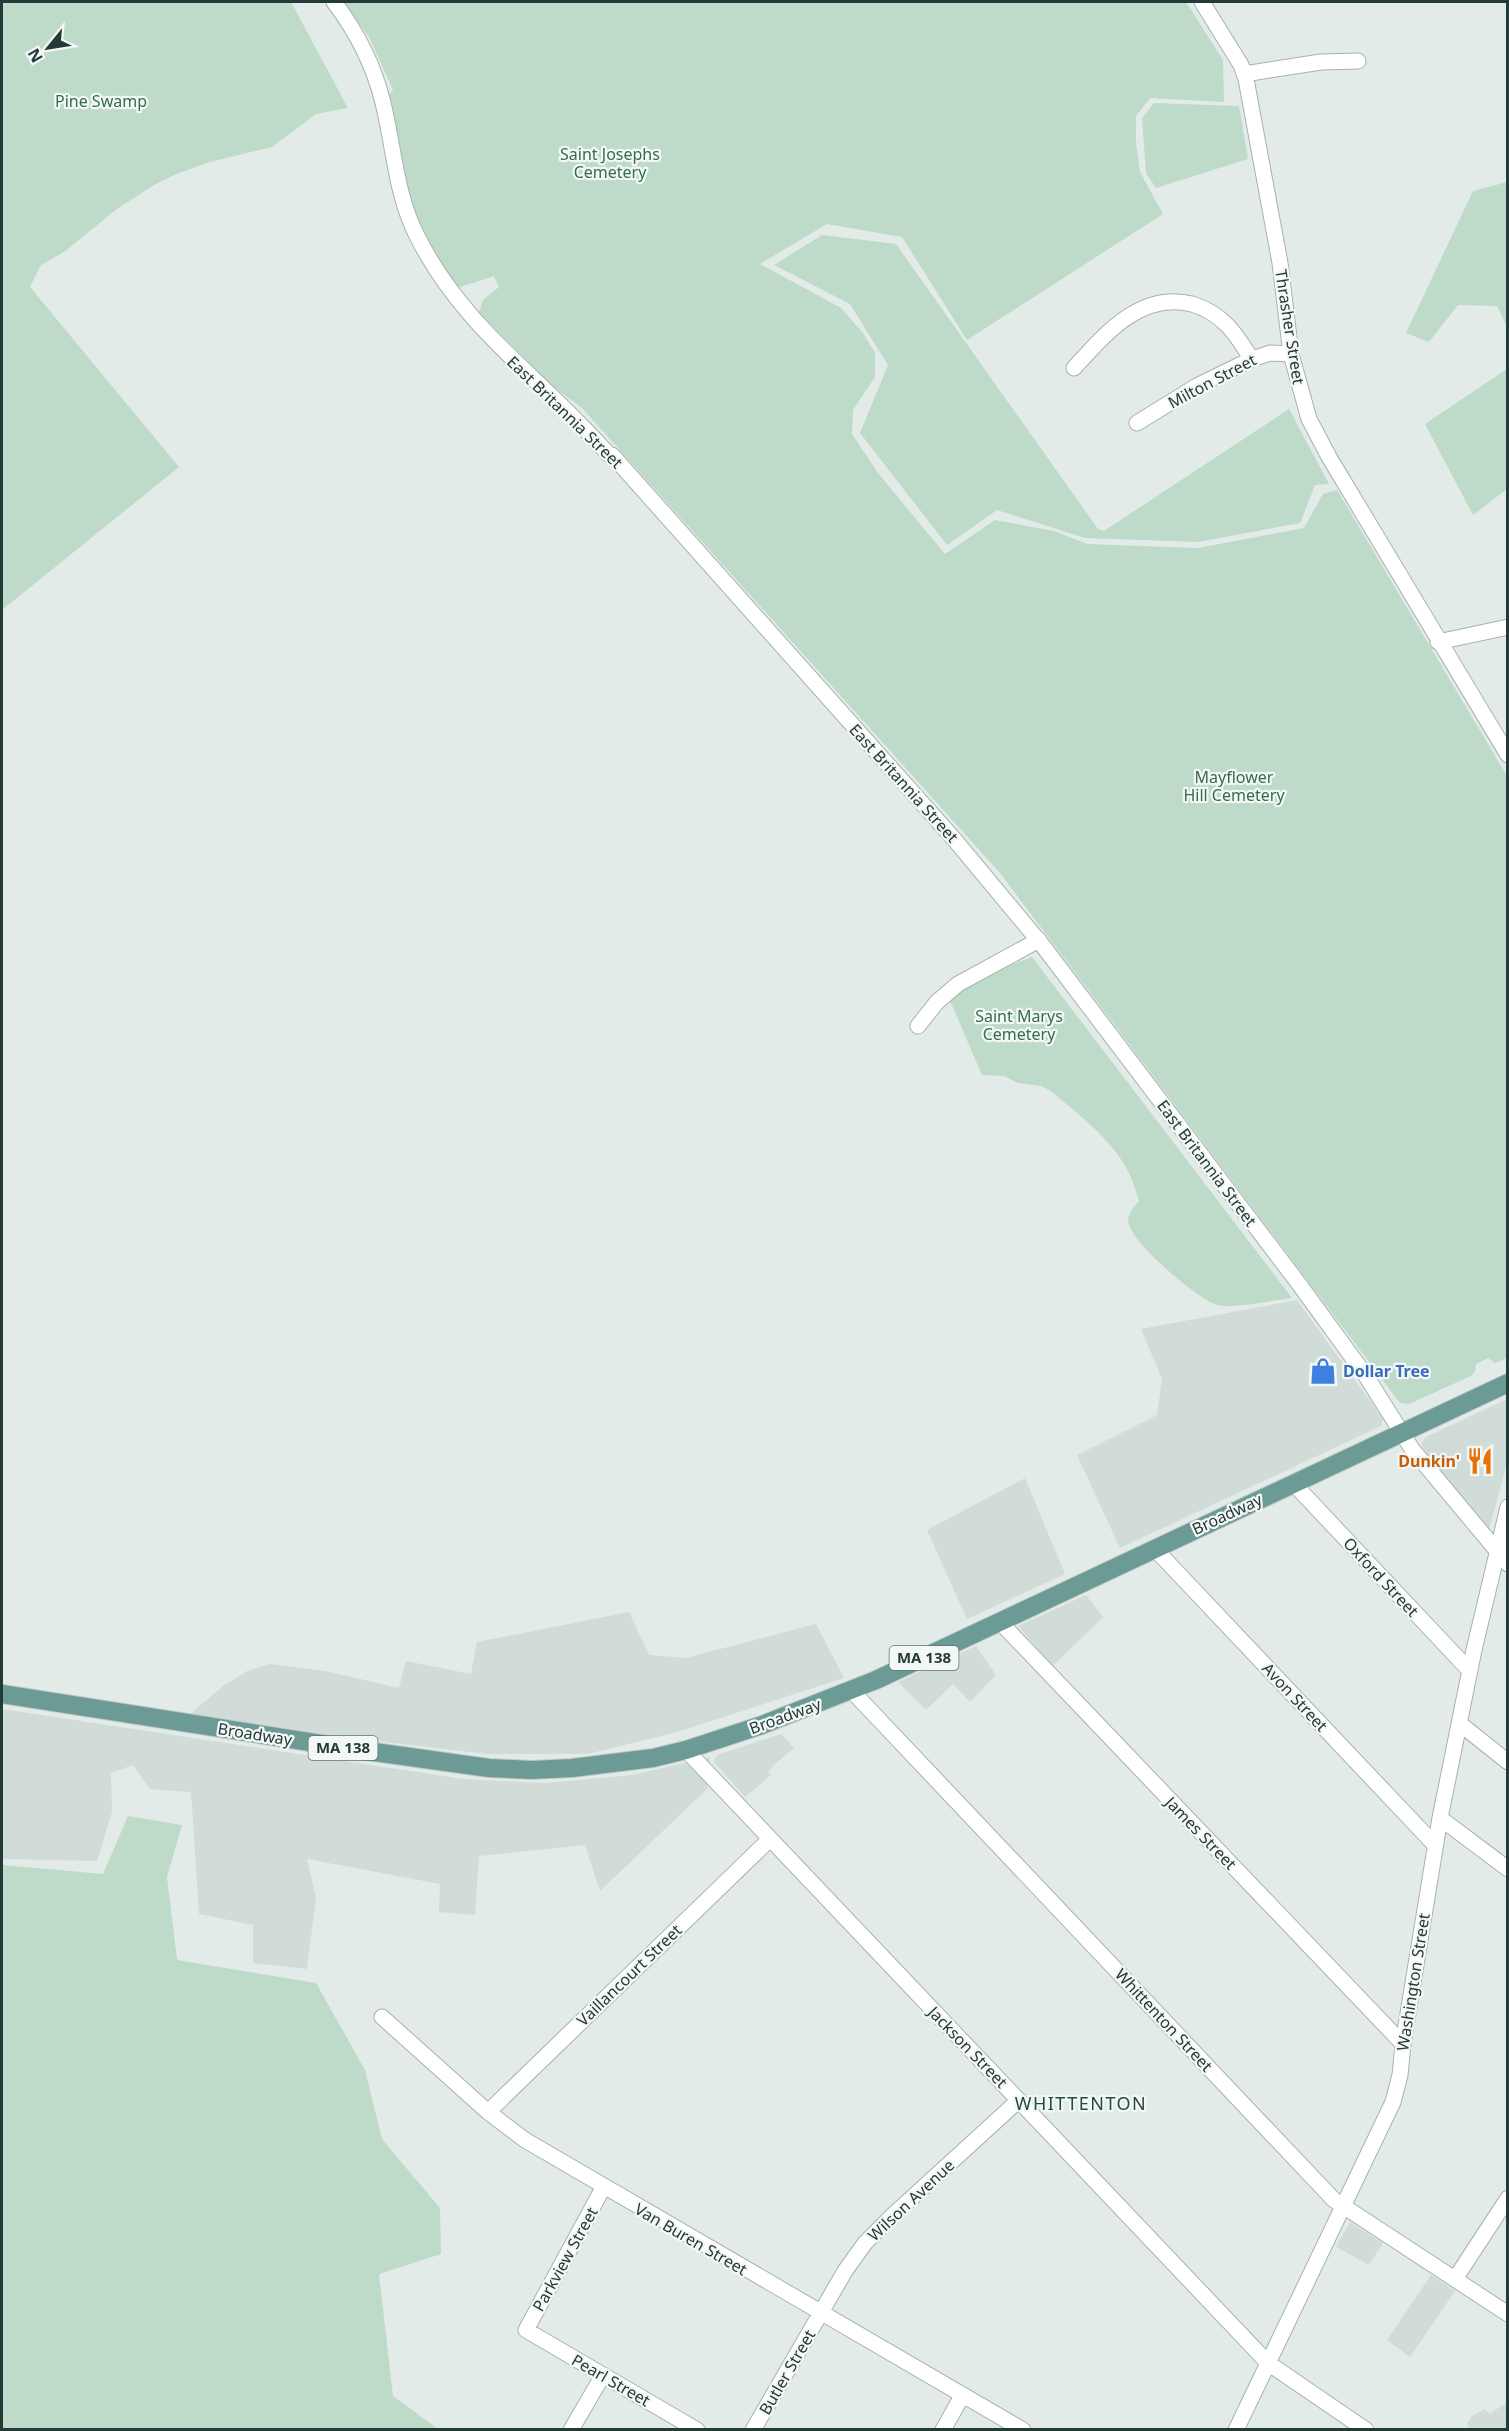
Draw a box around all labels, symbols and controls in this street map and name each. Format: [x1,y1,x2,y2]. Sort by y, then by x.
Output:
north arrow [18,18,78,78]
text: N [22,44,48,67]
park label: Pine Swamp [55,90,147,112]
park label: Saint Josephs Cemetery [560,143,660,183]
street label: Thrasher Street [1270,268,1310,386]
street label: Milton Street [1164,348,1260,413]
street label: East Britannia Street [502,351,628,473]
street label: East Britannia Street [845,719,964,847]
park label: Mayflower Hill Cemetery [1183,766,1285,806]
park label: Saint Marys Cemetery [975,1005,1063,1045]
street label: East Britannia Street [1152,1095,1262,1231]
shop icon: Dollar Tree [1308,1356,1338,1386]
place label: Dollar Tree [1343,1360,1430,1382]
restaurant icon: Dunkin' [1465,1446,1495,1476]
place label: Dunkin' [1398,1450,1460,1472]
street label: Broadway [1188,1488,1266,1540]
street label: Oxford Street [1338,1533,1424,1622]
road number: MA 138 [890,1646,958,1670]
street label: Avon Street [1257,1658,1333,1736]
street label: Broadway [746,1693,825,1739]
street label: Broadway [216,1717,295,1751]
road number: MA 138 [308,1736,378,1760]
street label: James Street [1159,1790,1242,1875]
street label: Washington Street [1391,1911,1435,2052]
street label: Vaillancourt Street [572,1919,686,2031]
street label: Whittenton Street [1110,1964,1218,2076]
street label: Jackson Street [922,2000,1013,2093]
district label: WHITTENTON [1015,2091,1147,2115]
street label: Wilson Avenue [863,2154,959,2246]
street label: Van Buren Street [631,2198,752,2280]
street label: Parkview Street [527,2203,603,2315]
street label: Butler Street [754,2325,820,2418]
street label: Pearl Street [568,2349,654,2411]

